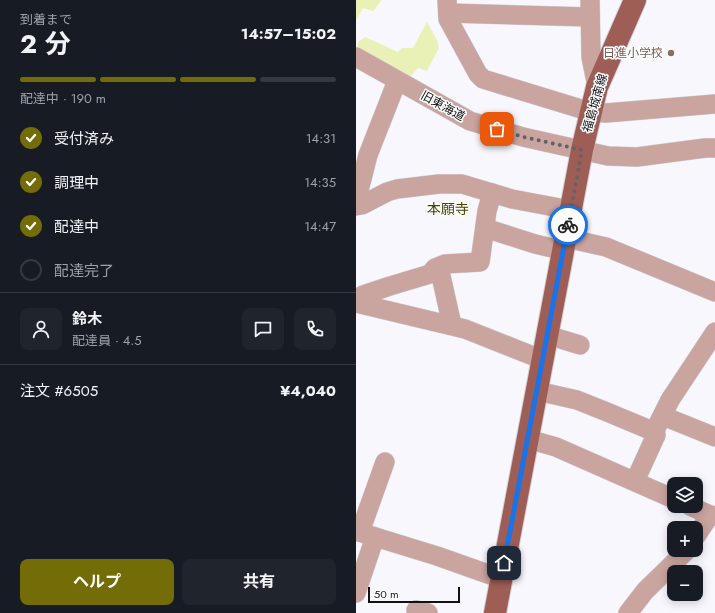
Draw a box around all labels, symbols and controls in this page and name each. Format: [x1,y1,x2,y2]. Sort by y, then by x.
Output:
text: 到着まで [20,10,72,29]
text: 14:57–15:02 [241,23,336,45]
text: 2 分 [20,25,71,63]
place label: 日進小学校 [603,44,663,62]
marker: 日進小学校 [666,48,676,58]
street label: 福島城南線 [578,72,612,134]
street label: 旧東海道 [418,86,468,126]
text: 配達中 · 190 m [20,89,106,108]
pin [480,112,514,146]
icon: bag [486,118,508,140]
icon: check [20,127,42,149]
text: 受付済み [54,128,114,150]
text: 14:31 [306,129,336,148]
icon: check [20,171,42,193]
text: 調理中 [54,172,99,194]
text: 14:35 [304,173,336,192]
district label: 本願寺 [427,199,469,219]
courier [548,205,588,245]
icon: bike [557,214,579,236]
icon: check [20,215,42,237]
text: 配達中 [54,216,99,238]
text: 14:47 [304,217,336,236]
text: 配達完了 [54,260,114,282]
button: person [20,308,62,350]
text: 鈴木 [72,308,102,330]
button: chat [242,308,284,350]
button: phone [294,308,336,350]
text: 配達員 · 4.5 [72,331,142,350]
text: 注文 #6505 [20,380,98,402]
text: ¥4,040 [280,380,336,402]
map controls [667,477,703,601]
button: layers [667,477,703,513]
button: + [667,521,703,557]
pin [487,546,521,580]
icon: home [493,552,515,574]
button: ヘルプ [20,559,174,605]
button: 共有 [182,559,336,605]
button: − [667,565,703,601]
scale bar [368,585,460,604]
text: 50 m [374,586,399,602]

